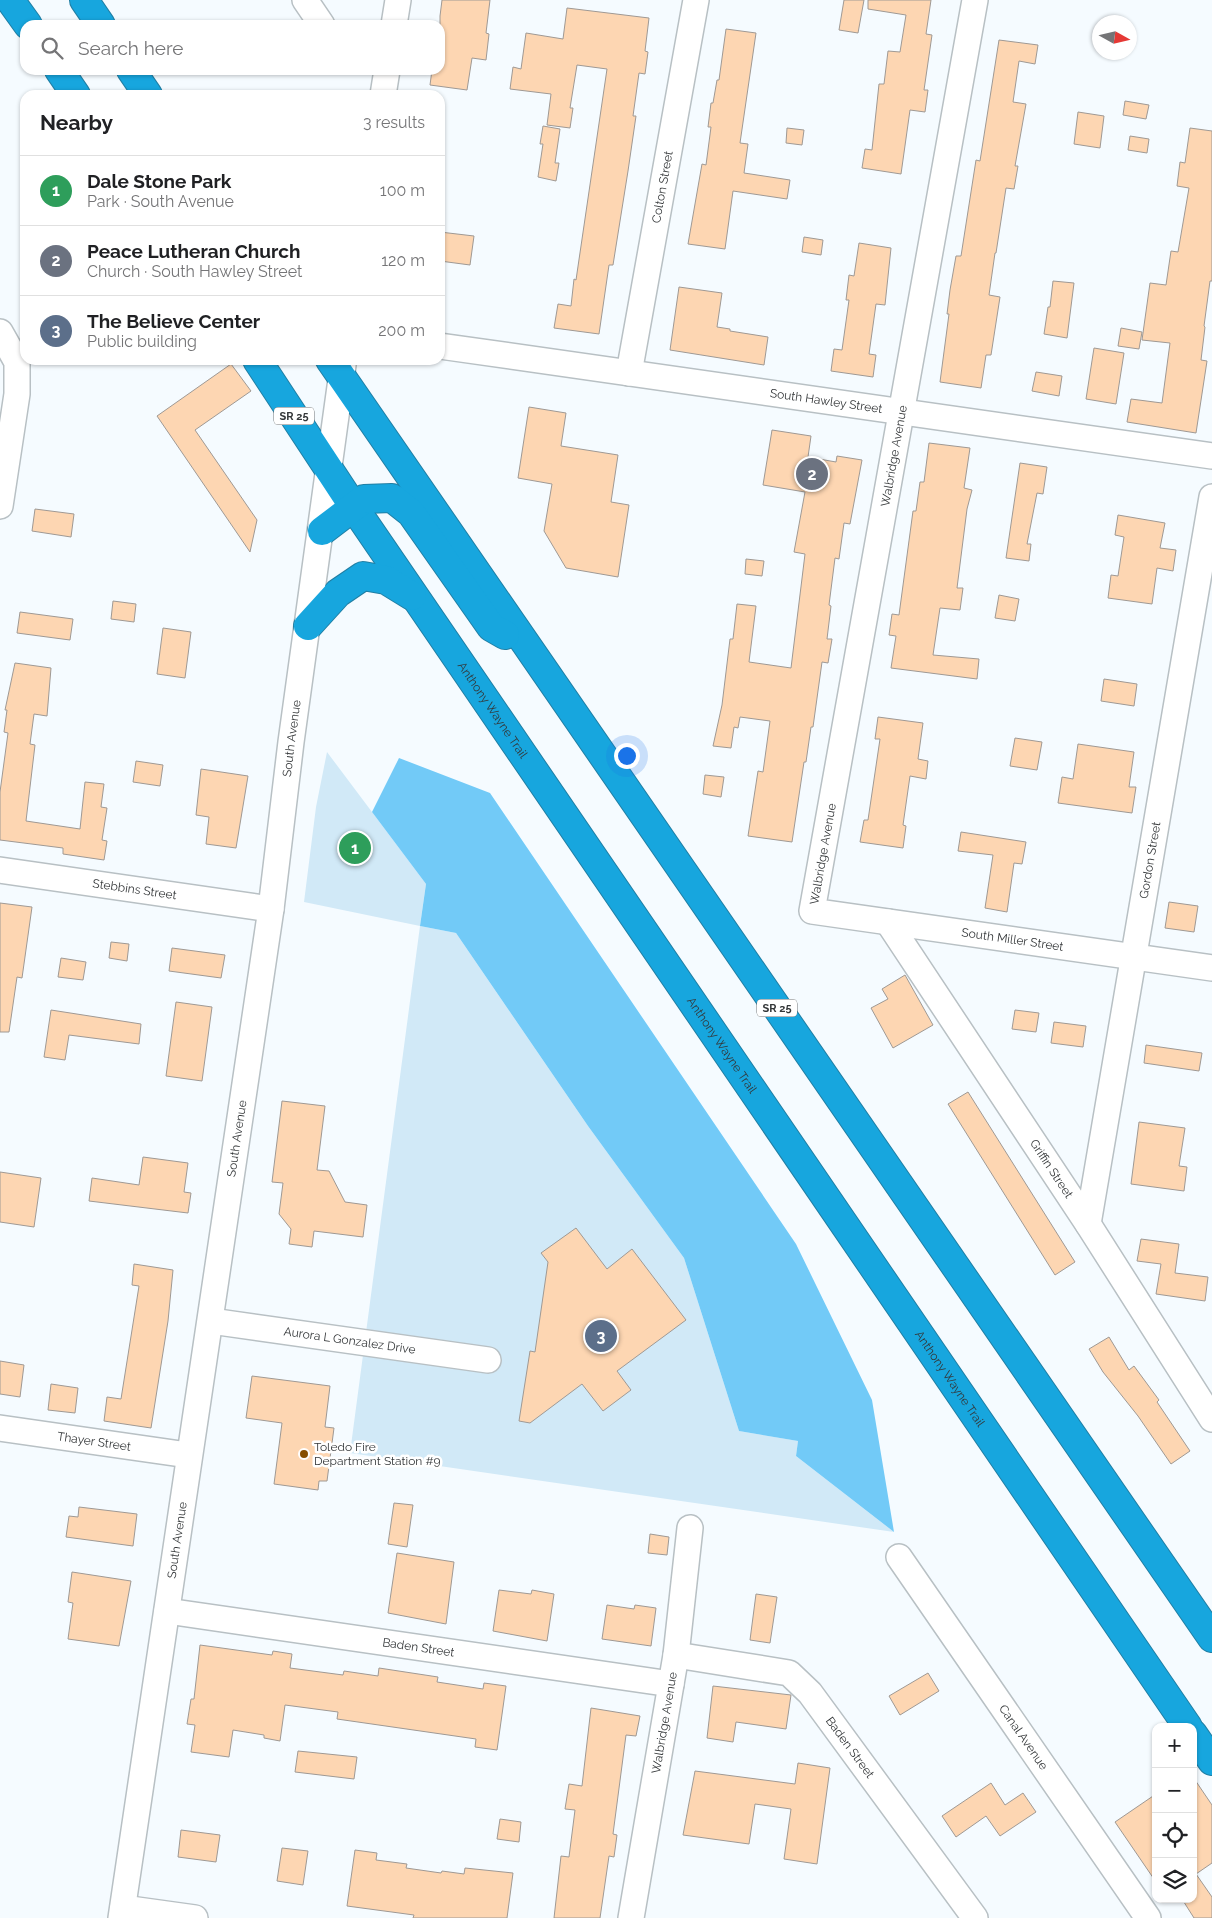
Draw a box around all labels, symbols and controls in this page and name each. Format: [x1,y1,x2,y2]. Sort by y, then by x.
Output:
north arrow [1092,15,1137,60]
search box [20,20,445,75]
icon: search [38,34,66,62]
text: Search here [78,37,184,59]
text: Nearby [40,110,113,135]
text: 3 results [363,113,425,132]
street label: Colton Street [649,150,676,224]
text: Dale Stone Park [87,170,231,192]
text: 1 [52,181,60,200]
text: 100 m [380,181,425,200]
text: Park · South Avenue [87,192,234,211]
text: Peace Lutheran Church [87,240,300,262]
text: 2 [51,251,61,270]
text: 120 m [381,251,425,270]
text: Church · South Hawley Street [87,262,302,281]
text: The Believe Center [87,310,260,332]
text: 3 [52,321,60,340]
text: 200 m [378,321,425,340]
text: Public building [87,332,197,351]
street label: South Hawley Street [769,386,883,416]
street label: Walbridge Avenue [878,404,910,508]
road number: SR 25 [274,408,314,424]
pin: 2 [796,455,828,493]
street label: Anthony Wayne Trail [455,659,531,761]
street label: South Avenue [280,699,304,778]
your location [614,743,640,769]
street label: Walbridge Avenue [807,802,839,906]
street label: Gordon Street [1137,821,1163,900]
pin: 1 [339,829,371,867]
street label: Stebbins Street [92,876,178,902]
street label: South Miller Street [961,925,1064,954]
street label: Anthony Wayne Trail [684,994,760,1097]
road number: SR 25 [757,1000,797,1016]
street label: South Avenue [224,1099,249,1178]
street label: Griffin Street [1027,1137,1076,1201]
pin: 3 [585,1317,617,1355]
street label: Aurora L Gonzalez Drive [283,1324,416,1357]
street label: Anthony Wayne Trail [912,1328,988,1430]
street label: Thayer Street [56,1429,132,1454]
place label: Toledo Fire Department Station #9 [314,1440,441,1468]
marker: Toledo Fire Department Station #9 [298,1448,310,1460]
street label: South Avenue [165,1501,190,1579]
street label: Baden Street [382,1635,455,1660]
street label: Walbridge Avenue [649,1671,680,1775]
street label: Canal Avenue [996,1702,1051,1773]
street label: Baden Street [823,1714,877,1781]
map controls [1152,1723,1197,1903]
button: + [1152,1723,1197,1768]
button: − [1152,1768,1197,1813]
button: locate [1152,1813,1197,1858]
button: layers [1152,1858,1197,1903]

